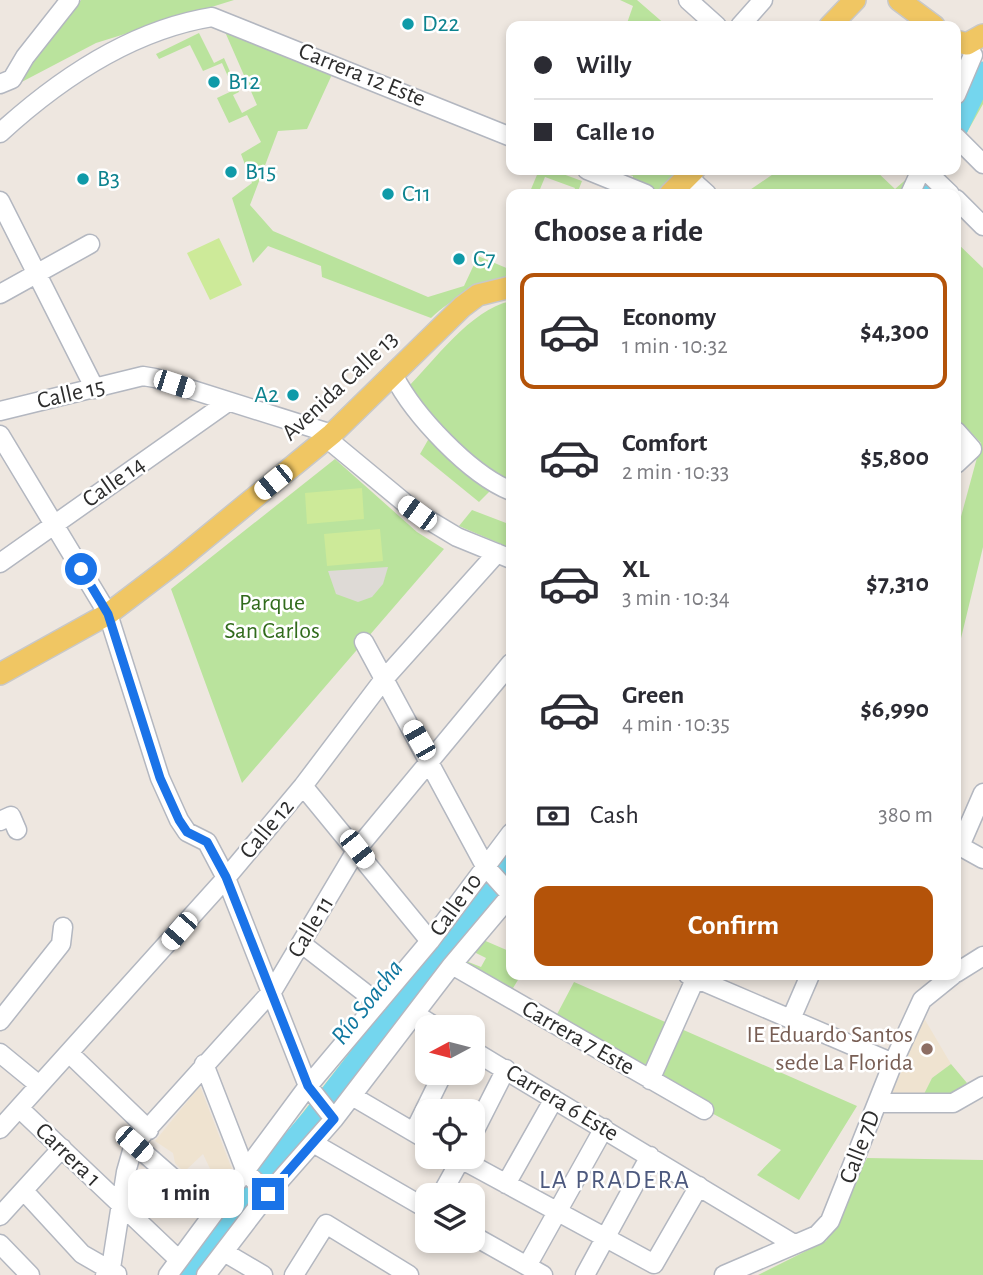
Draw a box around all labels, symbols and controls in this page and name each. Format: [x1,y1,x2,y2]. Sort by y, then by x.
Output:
place label: D22 [422,12,459,36]
marker: D22 [400,16,416,32]
street label: Carrera 12 Este [295,39,429,111]
text: Willy [576,52,632,78]
place label: B12 [228,70,260,94]
marker: B12 [206,74,222,90]
text: Calle 10 [576,119,655,145]
place label: B15 [245,160,276,184]
marker: B15 [223,164,239,180]
place label: B3 [97,167,120,191]
marker: B3 [75,171,91,187]
place label: C11 [402,182,431,206]
marker: C11 [380,186,396,202]
text: Choose a ride [534,215,703,247]
place label: C7 [473,247,496,271]
marker: C7 [451,251,467,267]
icon: car [538,300,601,363]
text: Economy [622,304,716,330]
text: $4,300 [860,318,929,344]
street label: Avenida Calle 13 [277,327,403,445]
text: 1 min · 10:32 [622,335,728,358]
car [151,368,198,400]
street label: Calle 15 [35,375,107,413]
place label: A2 [254,383,279,407]
marker: A2 [285,387,301,403]
icon: car [538,426,601,489]
text: Comfort [622,430,707,456]
text: $5,800 [860,444,929,470]
street label: Calle 14 [78,452,150,512]
car [251,461,296,503]
text: 2 min · 10:33 [622,461,729,484]
car [394,492,441,534]
icon: car [538,552,601,615]
route start [65,553,97,585]
text: XL [622,556,649,582]
text: $7,310 [866,570,929,596]
text: 3 min · 10:34 [622,587,730,610]
park label: Parque San Carlos [224,591,320,643]
icon: car [538,678,601,741]
text: Green [622,682,684,708]
text: $6,990 [860,696,929,722]
text: 4 min · 10:35 [622,713,730,736]
car [400,717,439,763]
street label: Calle 12 [235,795,299,863]
icon: cash [534,797,572,835]
text: Cash [590,802,639,828]
text: 380 m [878,804,933,827]
car [336,826,379,872]
street label: Calle 10 [425,869,487,941]
button: Confirm [534,886,933,966]
street label: Calle 11 [283,892,339,962]
car [158,908,201,954]
water label: Río Soacha [326,955,408,1049]
street label: Carrera 7 Este [518,996,638,1080]
north arrow [415,1015,485,1085]
map controls [415,1015,485,1253]
place label: IE Eduardo Santos sede La Florida [747,1023,913,1075]
marker: IE Eduardo Santos sede La Florida [919,1041,935,1057]
street label: Carrera 6 Este [502,1060,622,1146]
button: locate [415,1099,485,1169]
street label: Calle 7D [835,1107,885,1187]
street label: Carrera 1 [31,1118,105,1192]
car [112,1122,157,1166]
district label: LA PRADERA [539,1167,691,1193]
callout: 1 min [128,1170,244,1218]
route end [252,1178,284,1210]
text: 1 min [162,1182,210,1205]
button: layers [415,1183,485,1253]

